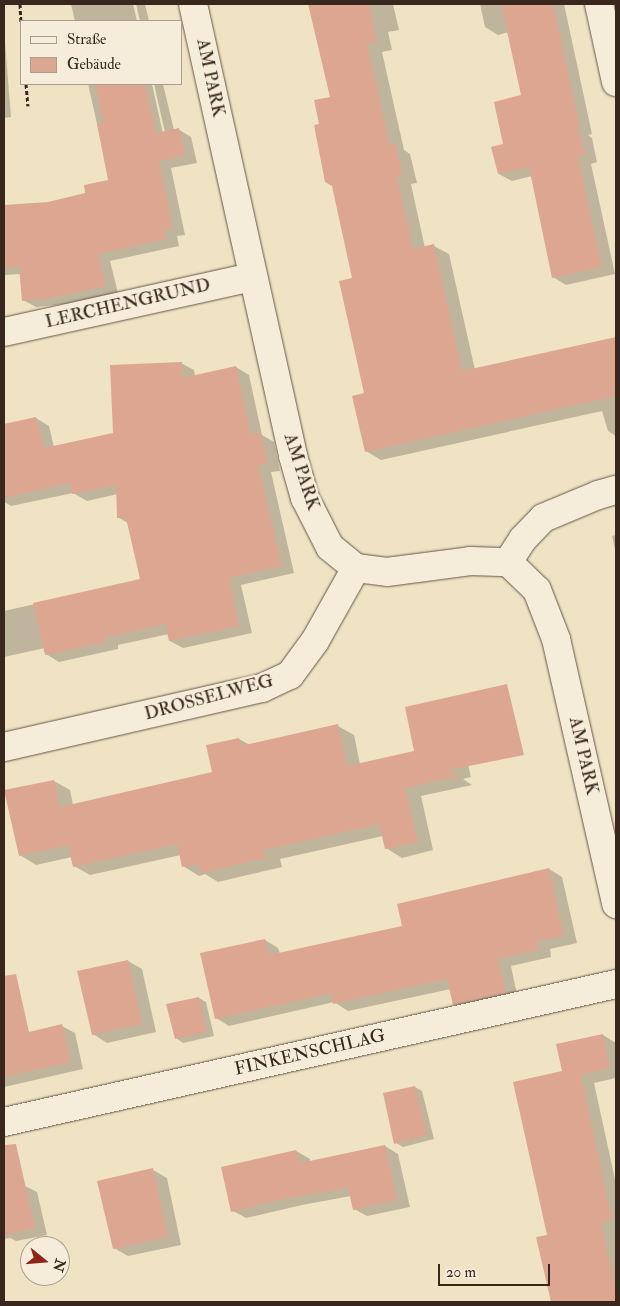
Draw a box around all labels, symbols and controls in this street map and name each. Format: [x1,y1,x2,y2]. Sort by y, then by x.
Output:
legend [20,20,182,85]
text: Straße [67,30,106,49]
street label: AM PARK [191,37,229,119]
text: Gebäude [67,55,121,74]
street label: LERCHENGRUND [43,274,213,334]
street label: AM PARK [278,431,324,513]
street label: DROSSELWEG [142,670,276,726]
street label: AM PARK [564,715,602,797]
street label: FINKENSCHLAG [233,1025,387,1081]
north arrow [20,1236,70,1286]
scale bar [440,1254,552,1286]
text: N [49,1257,69,1274]
text: 20 m [446,1263,476,1282]

